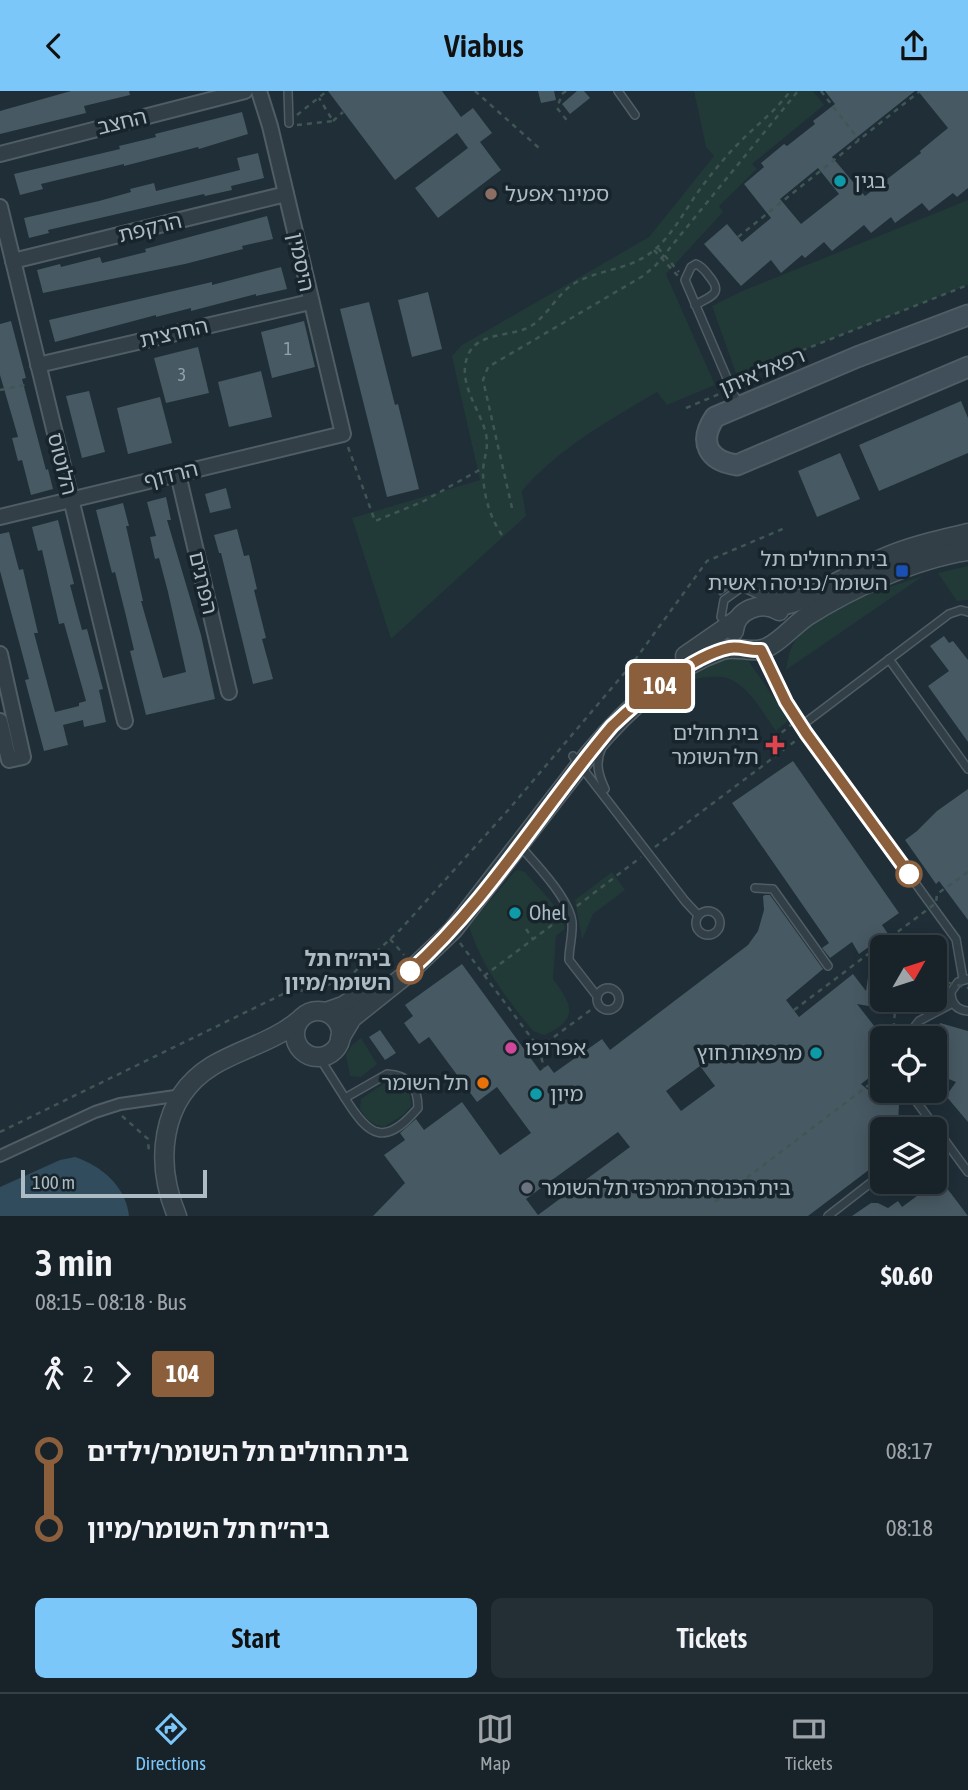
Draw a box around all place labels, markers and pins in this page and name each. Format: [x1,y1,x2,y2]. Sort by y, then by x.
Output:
place label: בגין [854,168,886,192]
marker: בגין [832,173,848,189]
place label: סמינר אפעל [505,181,609,205]
marker: סמינר אפעל [483,186,499,202]
place label: בית החולים תל השומר/כניסה ראשית [708,546,888,594]
marker: בית החולים תל השומר/כניסה ראשית [894,563,910,579]
place label: בית חולים תל השומר [671,720,759,768]
marker: בית חולים תל השומר [765,735,785,755]
unlabelled marker [896,861,922,887]
place label: Ohel [529,900,567,924]
marker: Ohel [507,905,523,921]
place label: ביה״ח תל השומר/מיון [284,946,391,994]
marker: ביה״ח תל השומר/מיון [397,958,423,984]
place label: אפרופו [525,1035,586,1059]
marker: אפרופו [503,1040,519,1056]
place label: מרפאות חוץ [697,1040,802,1064]
marker: מרפאות חוץ [808,1045,824,1061]
place label: תל השומר [381,1070,469,1094]
marker: תל השומר [475,1075,491,1091]
place label: מיון [550,1081,583,1105]
marker: מיון [528,1086,544,1102]
place label: בית הכנסת המרכזי תל השומר [541,1175,791,1199]
marker: בית הכנסת המרכזי תל השומר [519,1180,535,1196]

